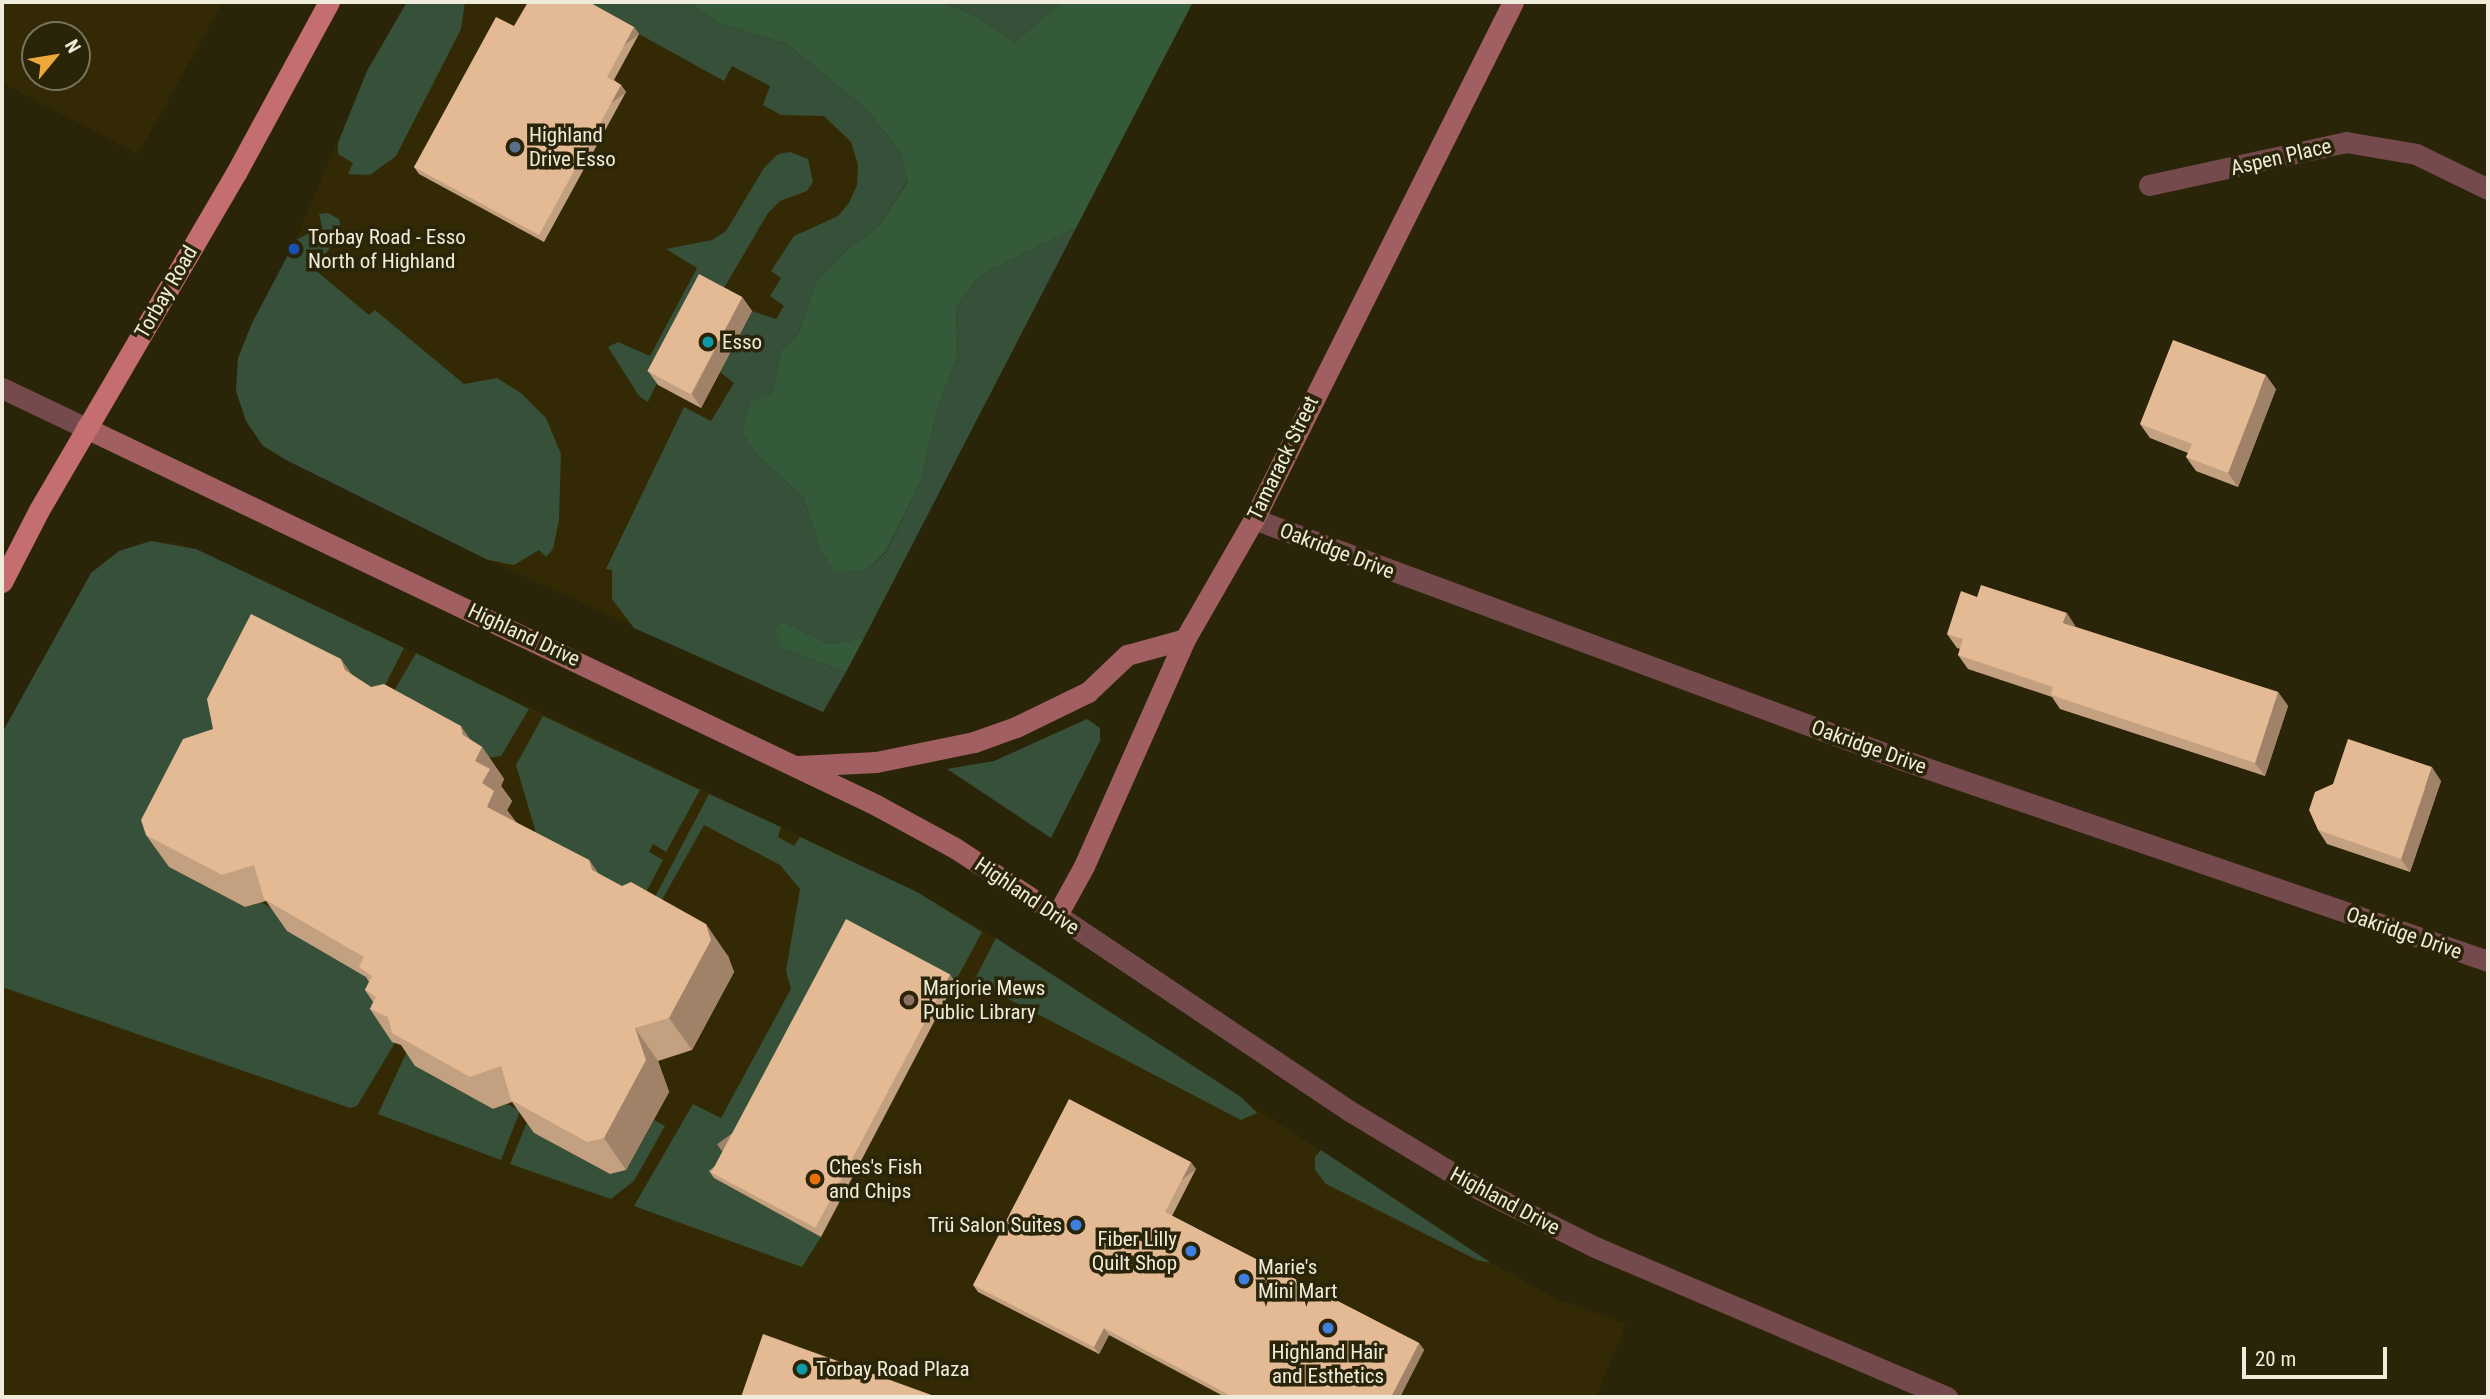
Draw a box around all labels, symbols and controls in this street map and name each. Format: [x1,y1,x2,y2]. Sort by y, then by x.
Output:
north arrow [21,21,91,91]
text: N [60,35,86,57]
place label: Highland Drive Esso [529,122,616,172]
street label: Aspen Place [2228,133,2334,181]
marker: Highland Drive Esso [507,139,523,155]
place label: Torbay Road - Esso North of Highland [308,224,466,274]
street label: Torbay Road [129,241,203,343]
marker: Torbay Road - Esso North of Highland [286,241,302,257]
place label: Esso [722,329,762,355]
marker: Esso [700,334,716,350]
street label: Tamarack Street [1242,392,1324,524]
street label: Oakridge Drive [1276,518,1398,584]
street label: Highland Drive [464,598,584,672]
street label: Oakridge Drive [1808,715,1930,779]
street label: Highland Drive [970,852,1084,940]
street label: Oakridge Drive [2343,901,2465,965]
place label: Marjorie Mews Public Library [923,975,1045,1025]
marker: Marjorie Mews Public Library [901,992,917,1008]
place label: Ches's Fish and Chips [829,1154,922,1204]
street label: Highland Drive [1446,1162,1564,1240]
marker: Ches's Fish and Chips [807,1171,823,1187]
place label: Trü Salon Suites [928,1212,1062,1238]
marker: Trü Salon Suites [1068,1217,1084,1233]
place label: Fiber Lilly Quilt Shop [1092,1226,1177,1276]
marker: Fiber Lilly Quilt Shop [1183,1243,1199,1259]
place label: Marie's Mini Mart [1258,1254,1338,1304]
marker: Marie's Mini Mart [1236,1271,1252,1287]
marker: Highland Hair and Esthetics [1320,1320,1336,1336]
scale bar [2245,1332,2390,1376]
place label: Highland Hair and Esthetics [1272,1339,1384,1389]
text: 20 m [2255,1347,2296,1371]
place label: Torbay Road Plaza [816,1356,969,1382]
marker: Torbay Road Plaza [794,1361,810,1377]

